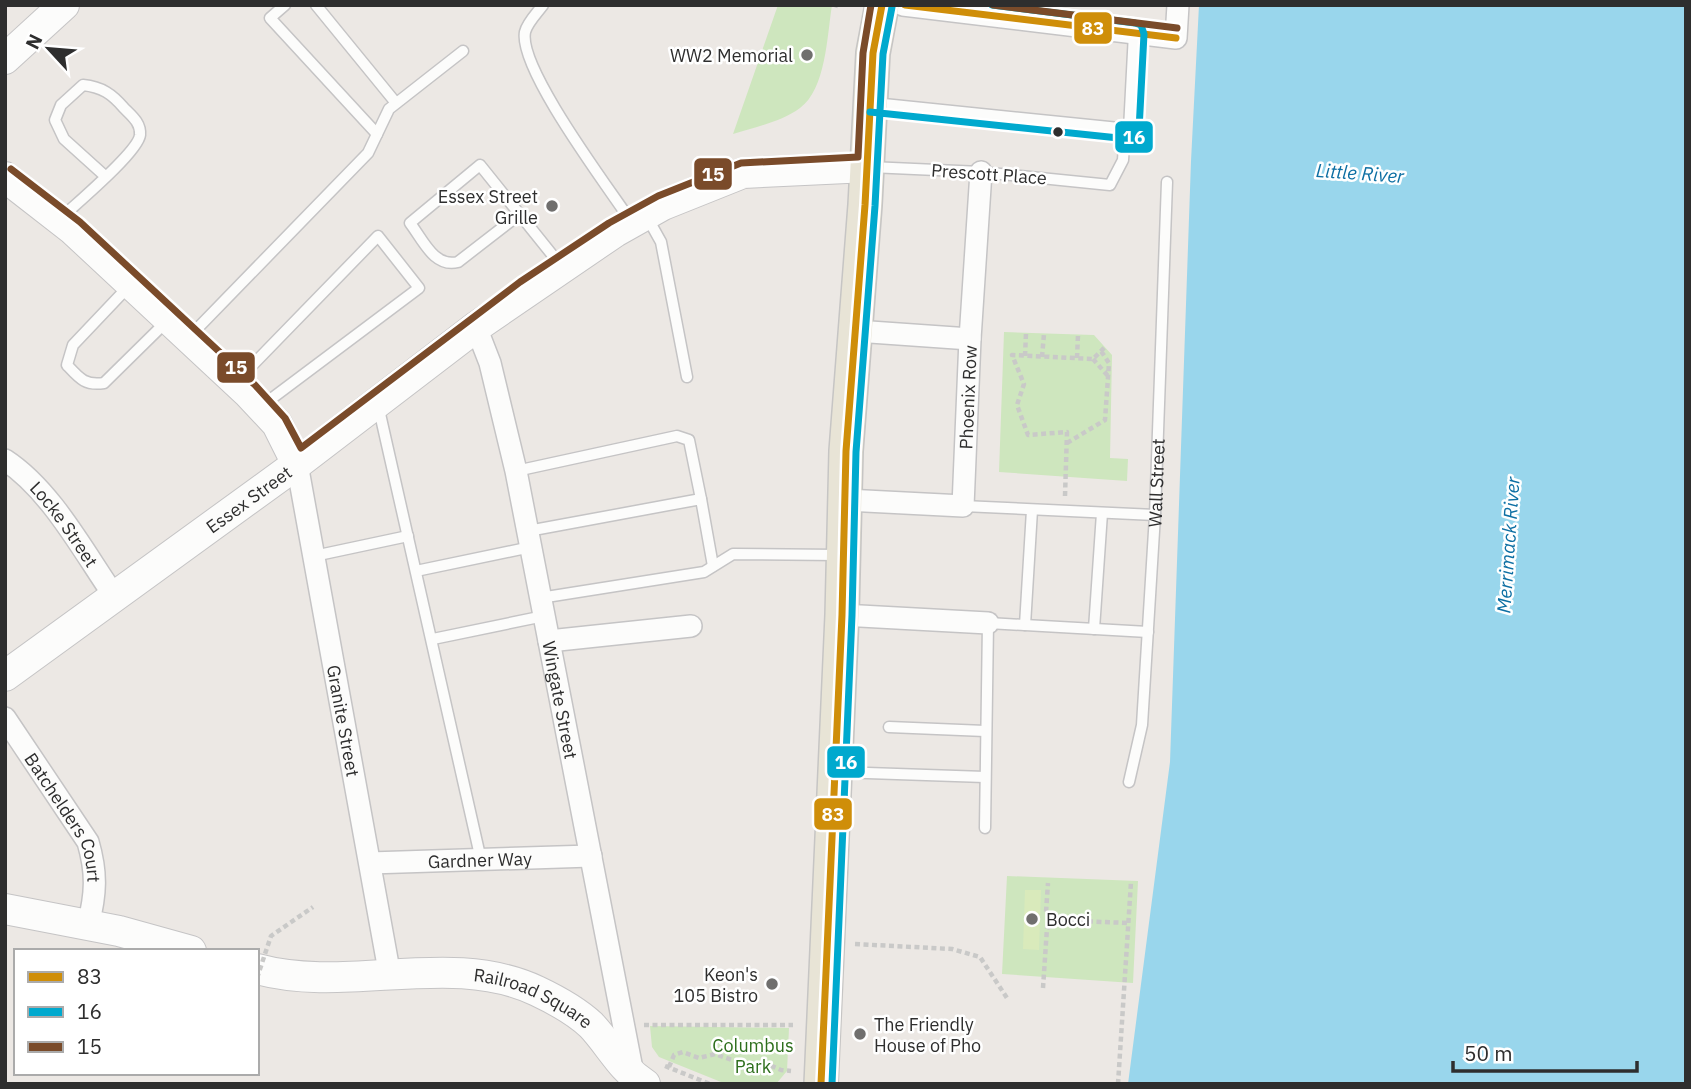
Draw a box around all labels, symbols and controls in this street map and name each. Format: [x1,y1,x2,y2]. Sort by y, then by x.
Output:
line badge: 83 [1073,11,1113,45]
north arrow [14,14,84,84]
text: 83 [1082,16,1104,40]
text: N [20,30,48,53]
place label: WW2 Memorial [670,44,793,67]
marker: WW2 Memorial [799,47,815,63]
line badge: 16 [1114,120,1154,154]
unlabelled marker [1051,125,1065,139]
text: 16 [1123,125,1145,149]
line badge: 15 [693,157,733,191]
street label: Prescott Place [930,158,1048,190]
water label: Little River [1315,158,1406,188]
text: 15 [702,162,724,186]
place label: Essex Street Grille [438,185,538,229]
marker: Essex Street Grille [544,198,560,214]
street label: Phoenix Row [954,344,981,450]
line badge: 15 [216,351,256,384]
text: 15 [225,355,247,379]
street label: Wall Street [1143,438,1169,528]
street label: Essex Street [201,460,296,538]
water label: Merrimack River [1491,475,1525,614]
street label: Locke Street [25,476,103,571]
street label: Wingate Street [538,639,583,761]
street label: Granite Street [322,663,365,779]
line badge: 16 [826,745,866,779]
street label: Batchelders Court [20,748,106,883]
text: 16 [835,750,857,774]
line badge: 83 [813,797,853,831]
text: 83 [822,802,844,826]
street label: Gardner Way [427,846,533,873]
place label: Bocci [1046,908,1090,931]
marker: Bocci [1024,911,1040,927]
legend [14,949,259,1075]
text: 83 [77,962,102,990]
street label: Railroad Square [472,963,598,1033]
place label: Keon's 105 Bistro [674,963,758,1007]
marker: Keon's 105 Bistro [764,976,780,992]
text: 16 [77,997,102,1025]
place label: The Friendly House of Pho [874,1013,981,1057]
marker: The Friendly House of Pho [852,1026,868,1042]
scale bar [1453,1030,1637,1074]
text: 15 [77,1032,102,1060]
park label: Columbus Park [712,1034,794,1078]
text: 50 m [1464,1039,1513,1067]

